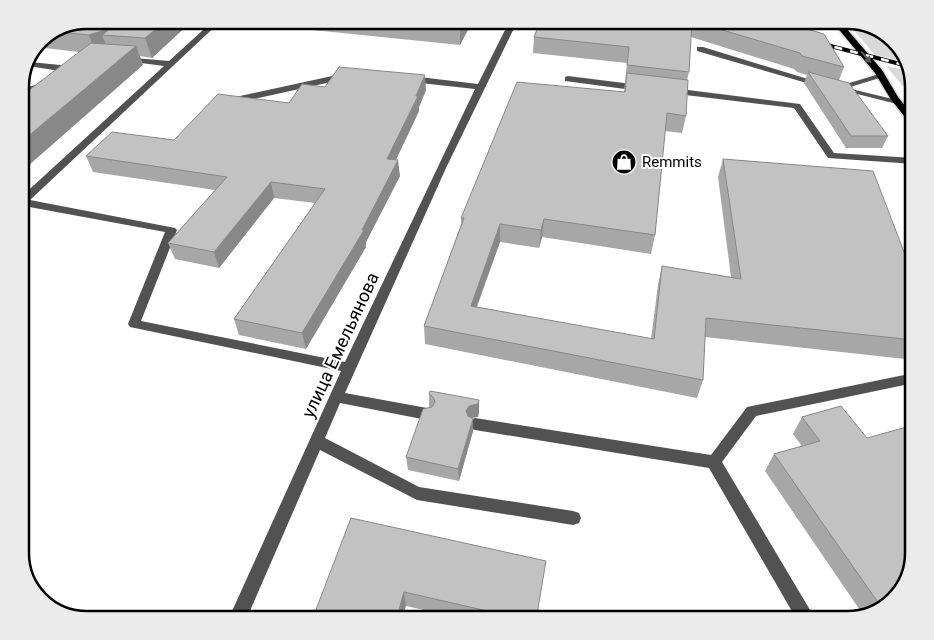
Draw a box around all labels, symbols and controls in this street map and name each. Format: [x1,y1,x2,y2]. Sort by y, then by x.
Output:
one-way arrow [861,50,872,63]
shop icon: Remmits [611,149,637,175]
place label: Remmits [642,153,702,171]
street label: улица Емельянова [297,269,383,421]

